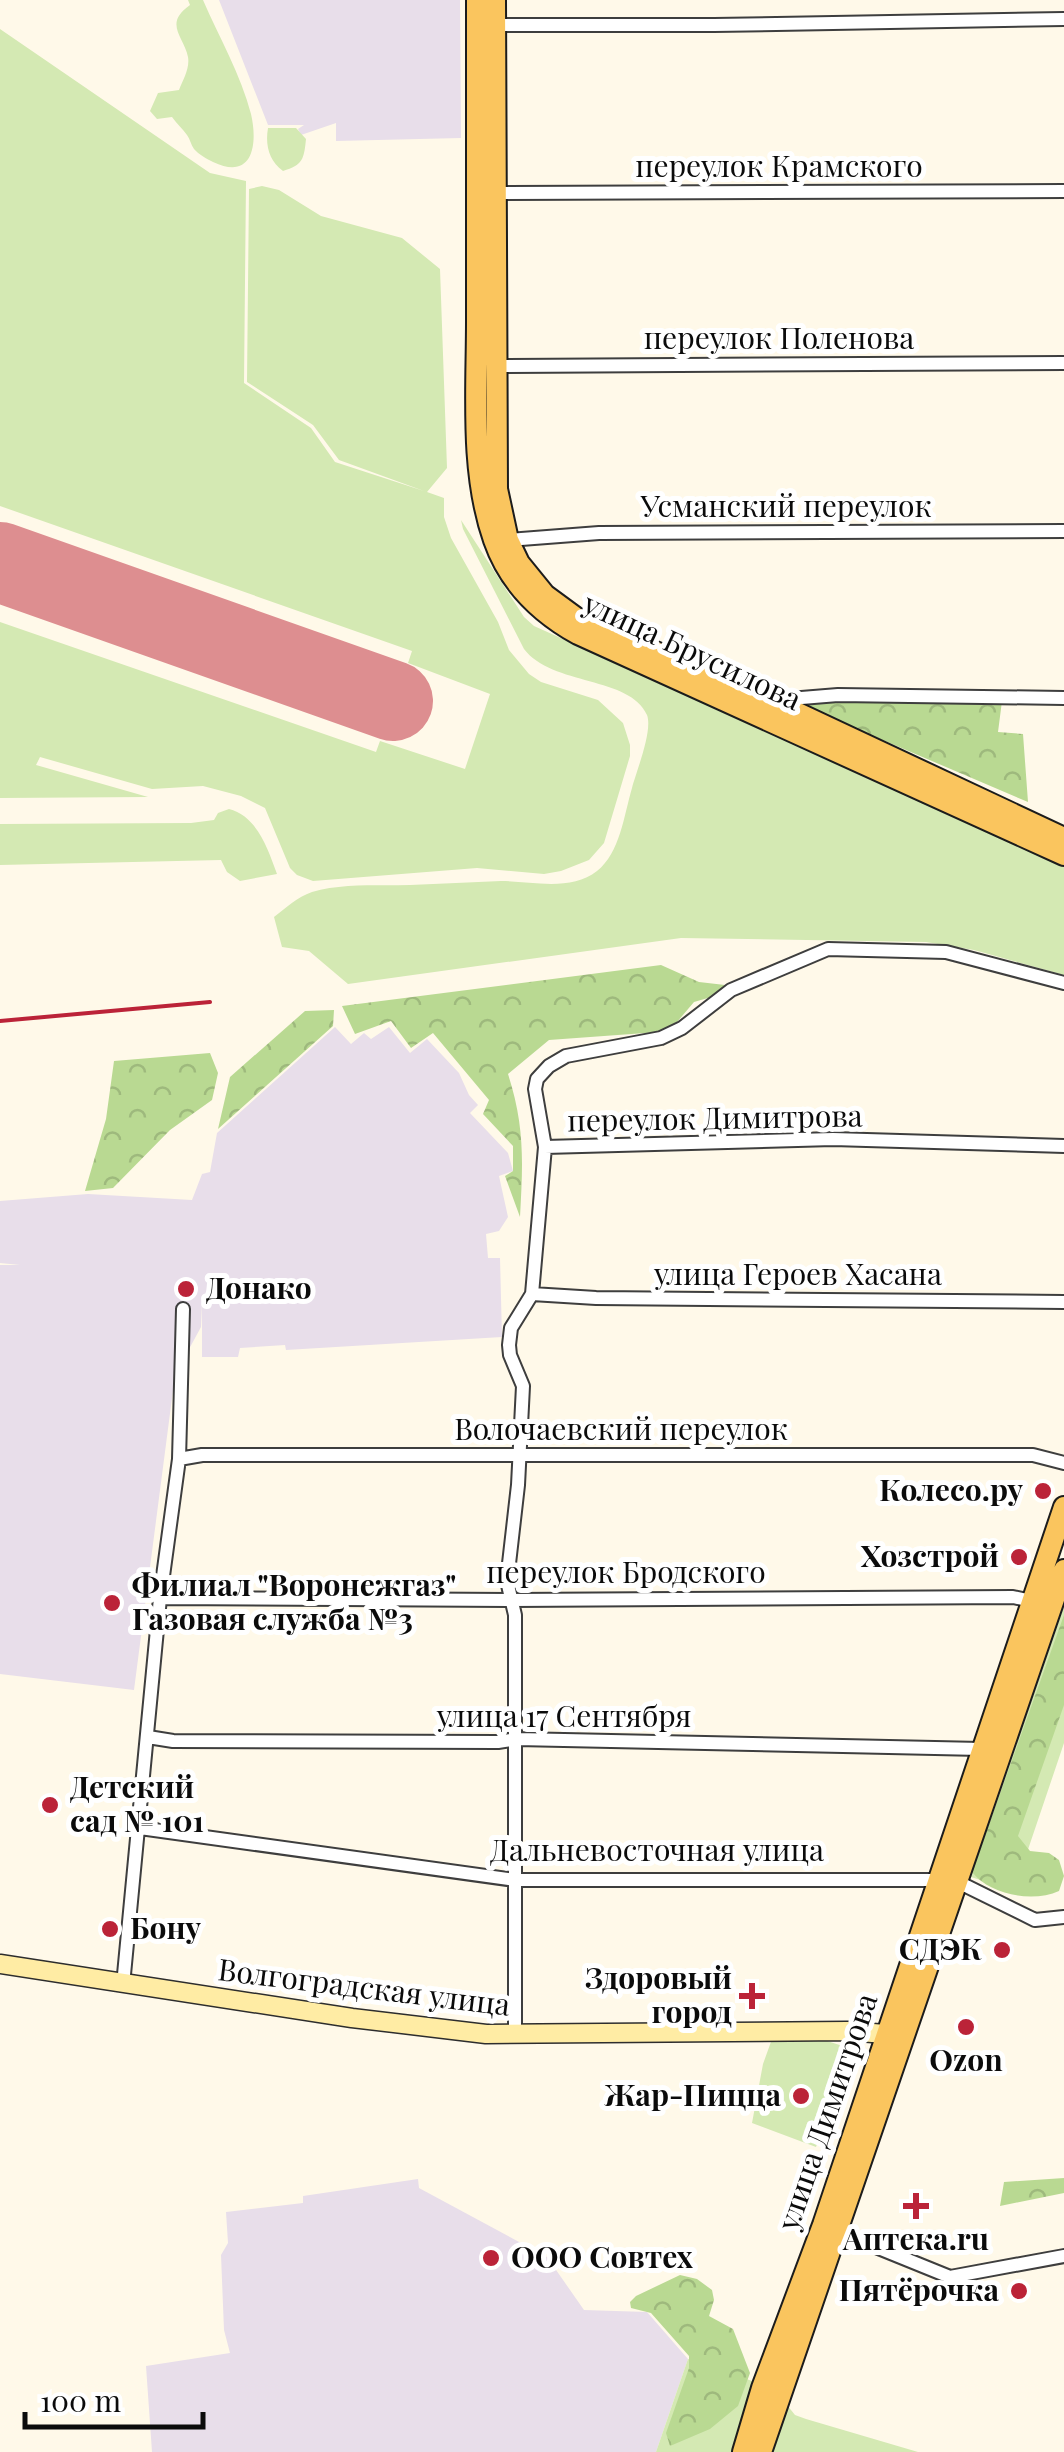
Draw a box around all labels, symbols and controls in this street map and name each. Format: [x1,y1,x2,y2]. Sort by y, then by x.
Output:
street label: переулок Крамского [635,145,923,185]
street label: переулок Поленова [644,317,914,357]
street label: Усманский переулок [639,485,932,525]
street label: улица Брусилова [576,582,808,718]
street label: переулок Димитрова [567,1094,863,1140]
street label: улица Героев Хасана [653,1253,942,1293]
place label: Донако [206,1267,312,1307]
marker: Донако [175,1278,197,1300]
street label: Волочаевский переулок [454,1408,788,1448]
place label: Колесо.ру [879,1469,1023,1509]
marker: Колесо.ру [1032,1480,1054,1502]
place label: Хозстрой [861,1535,999,1575]
marker: Хозстрой [1008,1546,1030,1568]
street label: переулок Бродского [486,1551,766,1591]
place label: Филиал "Воронежгаз" Газовая служба №3 [132,1564,456,1638]
marker: Филиал "Воронежгаз" Газовая служба №3 [101,1592,123,1614]
street label: улица 17 Сентября [436,1695,691,1735]
place label: Детский сад № 101 [70,1766,204,1840]
marker: Детский сад № 101 [39,1794,61,1816]
street label: Дальневосточная улица [490,1829,824,1869]
place label: Бону [130,1907,201,1947]
marker: Бону [99,1918,121,1940]
place label: СДЭК [899,1928,982,1968]
marker: СДЭК [991,1939,1013,1961]
street label: Волгоградская улица [216,1948,512,2024]
place label: Здоровый город [585,1957,732,2031]
marker: Здоровый город [741,1985,763,2007]
street label: улица Димитрова [767,1988,885,2236]
marker: Ozon [955,2016,977,2038]
place label: Ozon [929,2039,1003,2079]
place label: Жар-Пицца [603,2074,781,2114]
marker: Жар-Пицца [790,2085,812,2107]
marker: Аптека.ru [905,2195,927,2217]
place label: Аптека.ru [842,2218,989,2258]
place label: ООО Совтех [511,2236,694,2276]
marker: ООО Совтех [480,2247,502,2269]
place label: Пятёрочка [839,2269,999,2309]
marker: Пятёрочка [1008,2280,1030,2302]
scale bar [25,2367,202,2429]
text: 100 m [40,2380,122,2420]

